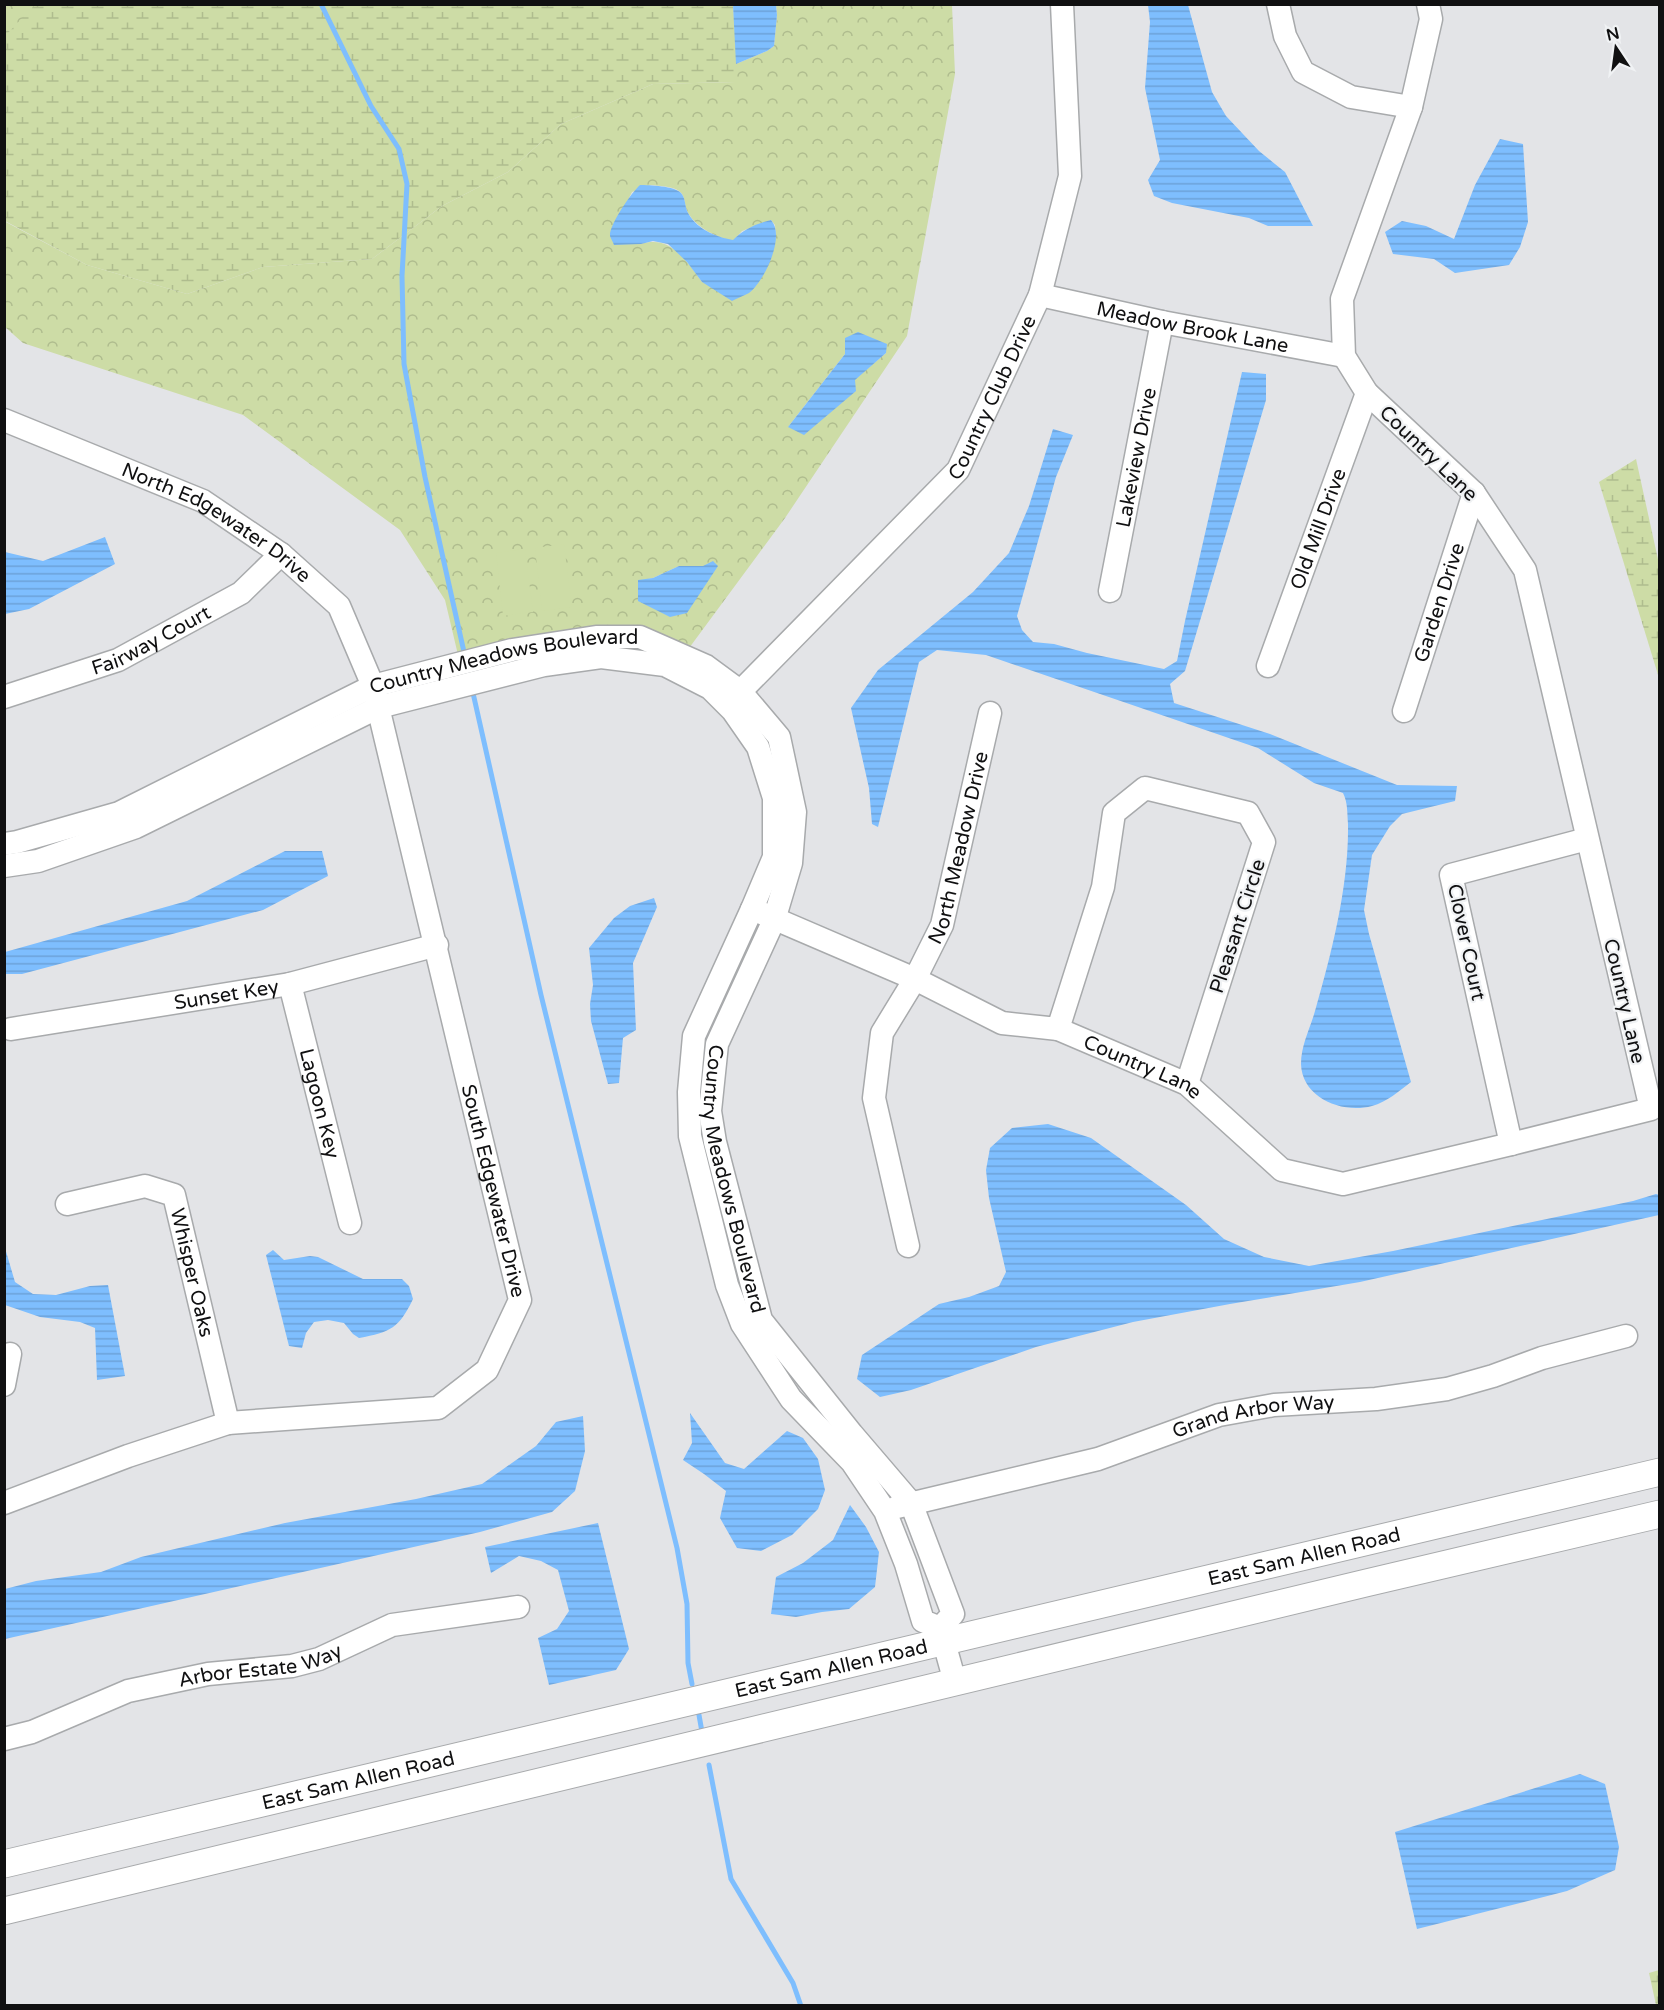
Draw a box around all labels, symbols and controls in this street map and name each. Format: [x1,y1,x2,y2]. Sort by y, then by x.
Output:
north arrow [1586,18,1646,78]
text: N [1604,23,1621,46]
street label: Meadow Brook Lane [1094,297,1290,358]
street label: Country Club Drive [943,312,1042,486]
street label: Lakeview Drive [1112,386,1162,530]
street label: Country Lane [1374,401,1482,507]
street label: North Edgewater Drive [118,458,316,588]
street label: Old Mill Drive [1286,465,1352,593]
street label: Garden Drive [1409,540,1470,666]
street label: Fairway Court [89,601,215,681]
street label: Country Meadows Boulevard [367,626,638,699]
street label: North Meadow Drive [923,749,994,948]
street label: Pleasant Circle [1205,856,1271,996]
street label: Clover Court [1442,882,1490,1003]
street label: Country Lane [1598,936,1650,1066]
street label: Sunset Key [172,975,281,1016]
street label: Country Lane [1080,1030,1206,1105]
street label: Country Meadows Boulevard [697,1043,770,1316]
street label: Lagoon Key [294,1046,344,1161]
street label: South Edgewater Drive [456,1082,530,1300]
street label: Whisper Oaks [165,1206,218,1339]
street label: Grand Arbor Way [1169,1390,1335,1444]
street label: East Sam Allen Road [1206,1523,1403,1592]
street label: East Sam Allen Road [733,1635,930,1704]
street label: Arbor Estate Way [176,1639,346,1693]
street label: East Sam Allen Road [260,1747,457,1816]

